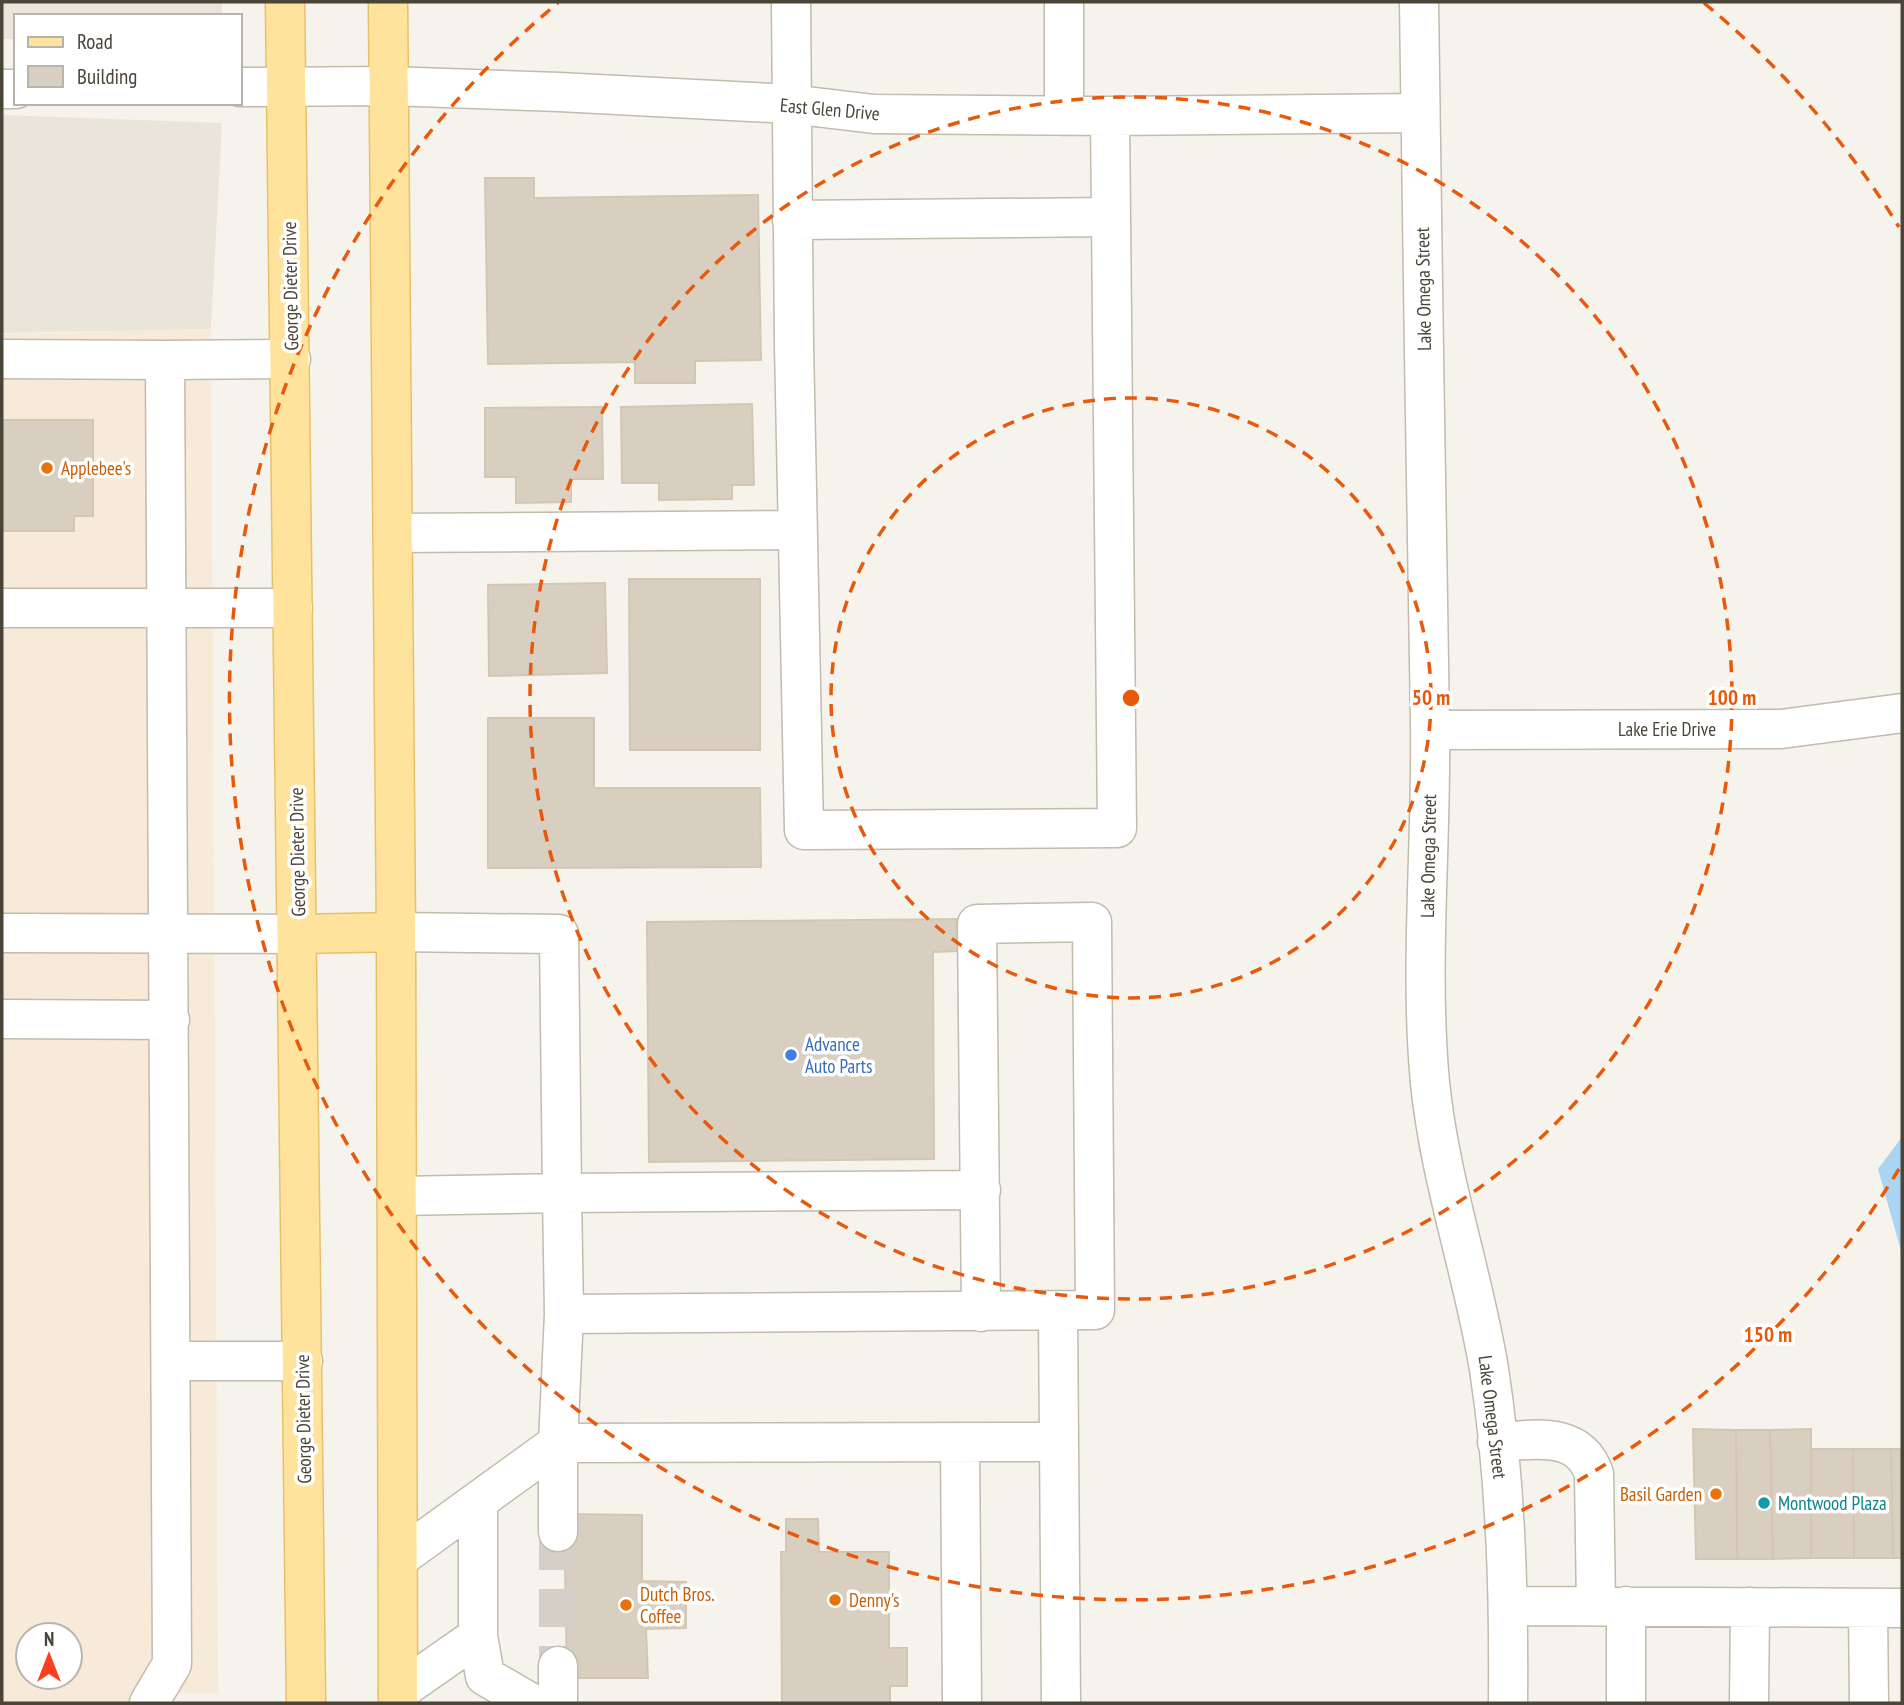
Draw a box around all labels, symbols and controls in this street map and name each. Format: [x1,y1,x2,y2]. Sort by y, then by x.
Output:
legend [14,14,242,105]
text: Road [77,28,113,55]
text: Building [77,63,137,90]
street label: East Glen Drive [779,93,881,125]
street label: George Dieter Drive [277,221,303,351]
street label: Lake Omega Street [1410,226,1436,351]
place label: Applebee's [61,456,131,480]
marker: Applebee's [39,460,55,476]
text: 50 m [1412,684,1450,711]
text: 100 m [1708,684,1756,711]
centre of rings [1119,686,1143,710]
street label: Lake Erie Drive [1618,717,1716,741]
street label: George Dieter Drive [284,787,310,917]
street label: Lake Omega Street [1415,793,1441,918]
place label: Advance Auto Parts [805,1032,873,1078]
marker: Advance Auto Parts [783,1047,799,1063]
text: 150 m [1744,1321,1792,1348]
street label: George Dieter Drive [290,1354,316,1484]
street label: Lake Omega Street [1474,1354,1513,1481]
place label: Basil Garden [1620,1482,1702,1506]
marker: Basil Garden [1708,1486,1724,1502]
place label: Montwood Plaza [1778,1491,1887,1515]
marker: Montwood Plaza [1756,1495,1772,1511]
place label: Dutch Bros. Coffee [640,1582,715,1628]
place label: Denny's [849,1588,900,1612]
marker: Denny's [827,1592,843,1608]
marker: Dutch Bros. Coffee [618,1597,634,1613]
north arrow [14,1621,84,1691]
text: N [44,1627,54,1651]

